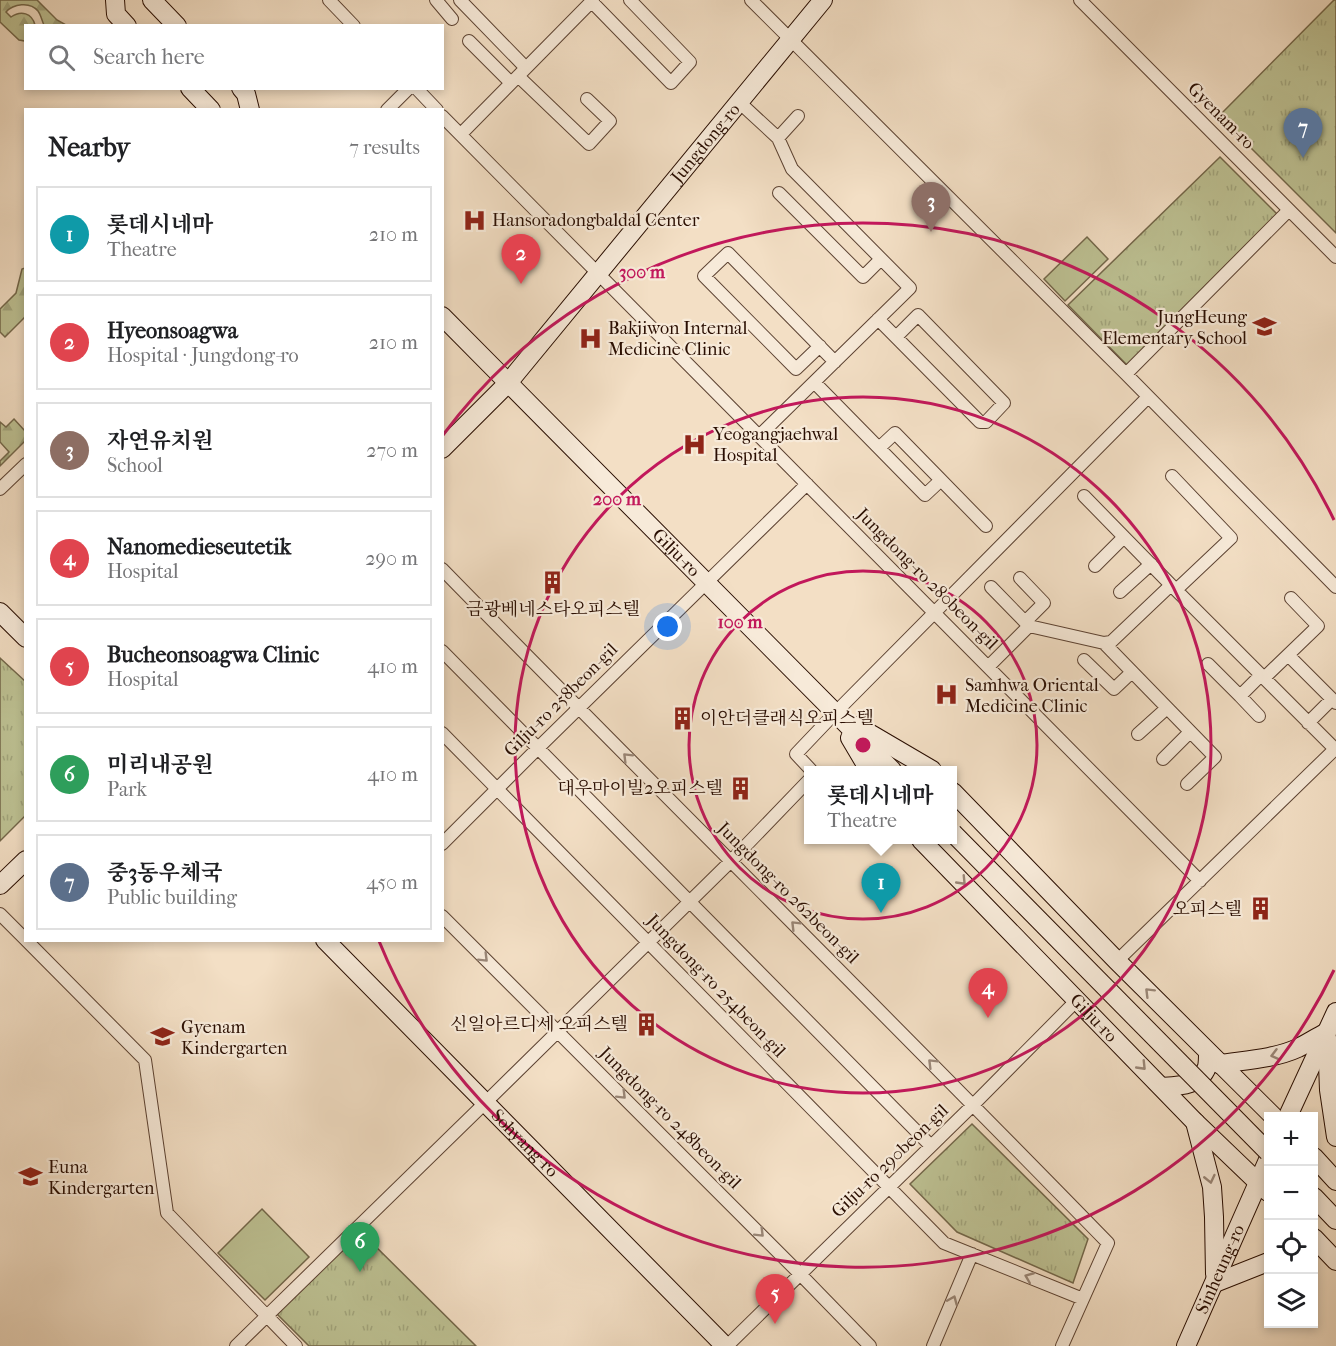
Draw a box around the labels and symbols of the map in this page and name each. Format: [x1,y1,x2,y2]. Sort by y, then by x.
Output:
street label: Gyenam-ro [1183,78,1259,154]
street label: Jungdong-ro [665,99,744,189]
pin: 7 [1284,108,1322,158]
pin: 3 [912,182,950,232]
hospital icon: Hansoradongbaldal Center [461,207,487,233]
place label: Hansoradongbaldal Center [492,210,700,231]
pin: 2 [502,234,540,284]
text: 300 m [619,262,666,283]
place label: JungHeung Elementary School [1102,307,1247,349]
school or university icon: JungHeung Elementary School [1252,314,1278,340]
place label: Bakjiwon Internal Medicine Clinic [608,318,747,360]
hospital icon: Bakjiwon Internal Medicine Clinic [577,325,603,351]
place label: Yeogangjaehwal Hospital [712,424,838,466]
hospital icon: Yeogangjaehwal Hospital [682,431,708,457]
text: 200 m [593,489,642,510]
street label: Jungdong-ro 280beon-gil [850,502,1002,654]
street label: Gilju-ro [648,524,705,581]
building icon: 금광베네스타오피스텔 [540,570,566,596]
place label: 금광베네스타오피스텔 [466,599,640,620]
your location [653,612,682,641]
text: 100 m [717,612,764,633]
street label: Gilju-ro 258beon-gil [500,639,622,761]
place label: Samhwa Oriental Medicine Clinic [965,675,1099,717]
hospital icon: Samhwa Oriental Medicine Clinic [934,682,960,708]
building icon: 이안더클래식오피스텔 [669,705,695,731]
place label: 이안더클래식오피스텔 [700,708,874,729]
centre of rings [853,735,873,755]
one-way arrow [624,754,635,765]
building icon: 대우마이빌2오피스텔 [728,775,754,801]
place label: 대우마이빌2오피스텔 [557,778,723,799]
street label: Jungdong-ro 262beon-gil [711,816,863,968]
pin: 1 [862,864,900,913]
one-way arrow [954,874,965,885]
building icon: 오피스텔 [1247,896,1273,922]
place label: 오피스텔 [1172,899,1242,920]
street label: Jungdong-ro 254beon-gil [641,909,790,1062]
one-way arrow [791,921,801,932]
one-way arrow [476,950,487,961]
pin: 4 [968,968,1008,1018]
street label: Gilju-ro [1066,989,1122,1046]
one-way arrow [1145,989,1156,1000]
building icon: 신일아르디세 오피스텔 [633,1011,659,1037]
place label: 신일아르디세 오피스텔 [450,1014,628,1035]
place label: Gyenam Kindergarten [181,1017,288,1059]
school or university icon: Gyenam Kindergarten [150,1024,176,1050]
street label: Jungdong-ro 248beon-gil [593,1041,745,1193]
one-way arrow [1271,1048,1281,1060]
one-way arrow [1134,1059,1145,1070]
one-way arrow [929,1060,940,1071]
one-way arrow [614,1088,625,1099]
street label: Gilju-ro 290beon-gil [827,1100,953,1222]
street label: Sohyang-ro [487,1105,563,1181]
place label: Euna Kindergarten [48,1157,155,1199]
school or university icon: Euna Kindergarten [17,1164,43,1190]
one-way arrow [1202,1174,1215,1184]
street label: Sinheung-ro [1191,1221,1249,1317]
pin: 6 [340,1222,380,1272]
one-way arrow [752,1226,763,1237]
one-way arrow [1024,1272,1035,1284]
pin: 5 [756,1274,794,1324]
one-way arrow [945,1295,957,1306]

